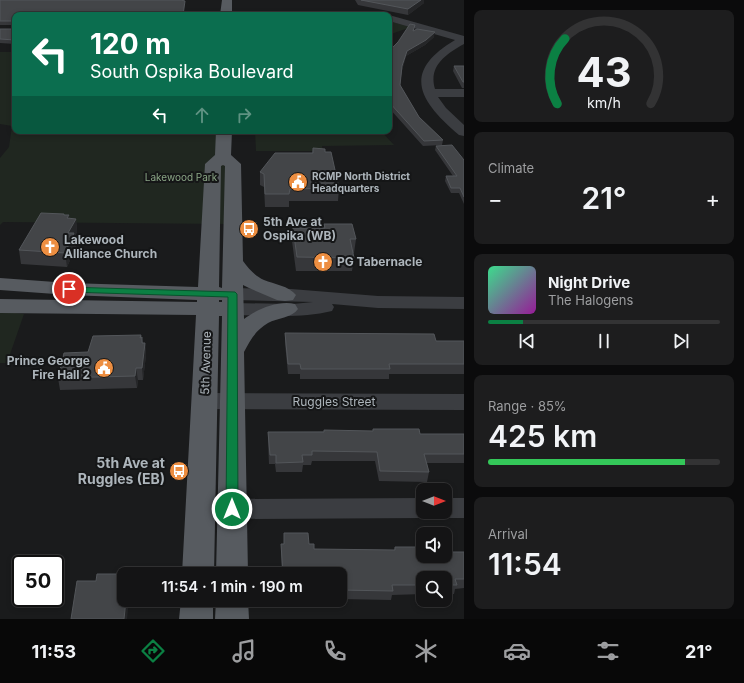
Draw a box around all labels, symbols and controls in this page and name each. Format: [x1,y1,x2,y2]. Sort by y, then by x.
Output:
text: 120 m [90,27,171,61]
icon: left [24,28,76,80]
text: 43 [577,47,631,97]
text: South Ospika Boulevard [90,61,294,82]
text: km/h [587,93,621,110]
icon: left [149,104,171,126]
icon: ahead [191,104,213,126]
icon: right [233,104,255,126]
text: Climate [488,160,534,176]
place label: RCMP North District Headquarters [312,170,410,194]
park label: Lakewood Park [145,171,218,183]
public building icon: RCMP North District Headquarters [287,171,309,193]
text: 21° [581,180,627,216]
text: − [488,186,503,212]
text: + [705,186,720,212]
place label: 5th Ave at Ospika (WB) [263,214,336,243]
bus stop icon: 5th Ave at Ospika (WB) [238,218,260,240]
place label: Lakewood Alliance Church [64,232,157,261]
church icon: Lakewood Alliance Church [39,236,61,258]
church icon: PG Tabernacle [312,251,334,273]
place label: PG Tabernacle [337,254,422,269]
pin [52,272,86,306]
text: Night Drive [548,273,630,292]
icon: arrive [58,278,80,300]
text: The Halogens [548,292,633,308]
icon: previous [516,330,538,352]
icon: pause [593,330,615,352]
icon: next [670,330,692,352]
street label: 5th Avenue [197,331,214,395]
place label: Prince George Fire Hall 2 [7,353,90,382]
public building icon: Prince George Fire Hall 2 [93,357,115,379]
street label: Ruggles Street [292,394,376,409]
text: Range · 85% [488,398,567,414]
text: 425 km [488,418,597,454]
place label: 5th Ave at Ruggles (EB) [78,454,165,487]
bus stop icon: 5th Ave at Ruggles (EB) [168,460,190,482]
north arrow [416,483,452,519]
map controls [416,483,452,607]
position arrow [211,488,253,530]
text: Arrival [488,526,528,542]
button: sound [416,527,452,563]
text: 11:54 [488,546,562,582]
speed limit sign: 50 [12,555,64,607]
button: search [416,571,452,607]
text: 11:54 · 1 min · 190 m [161,577,303,596]
icon: directions [139,637,167,665]
icon: music [230,637,258,665]
icon: phone [321,637,349,665]
icon: climate [412,637,440,665]
icon: car [503,637,531,665]
icon: filters [594,637,622,665]
text: 11:53 [31,641,76,662]
text: 21° [685,641,712,662]

